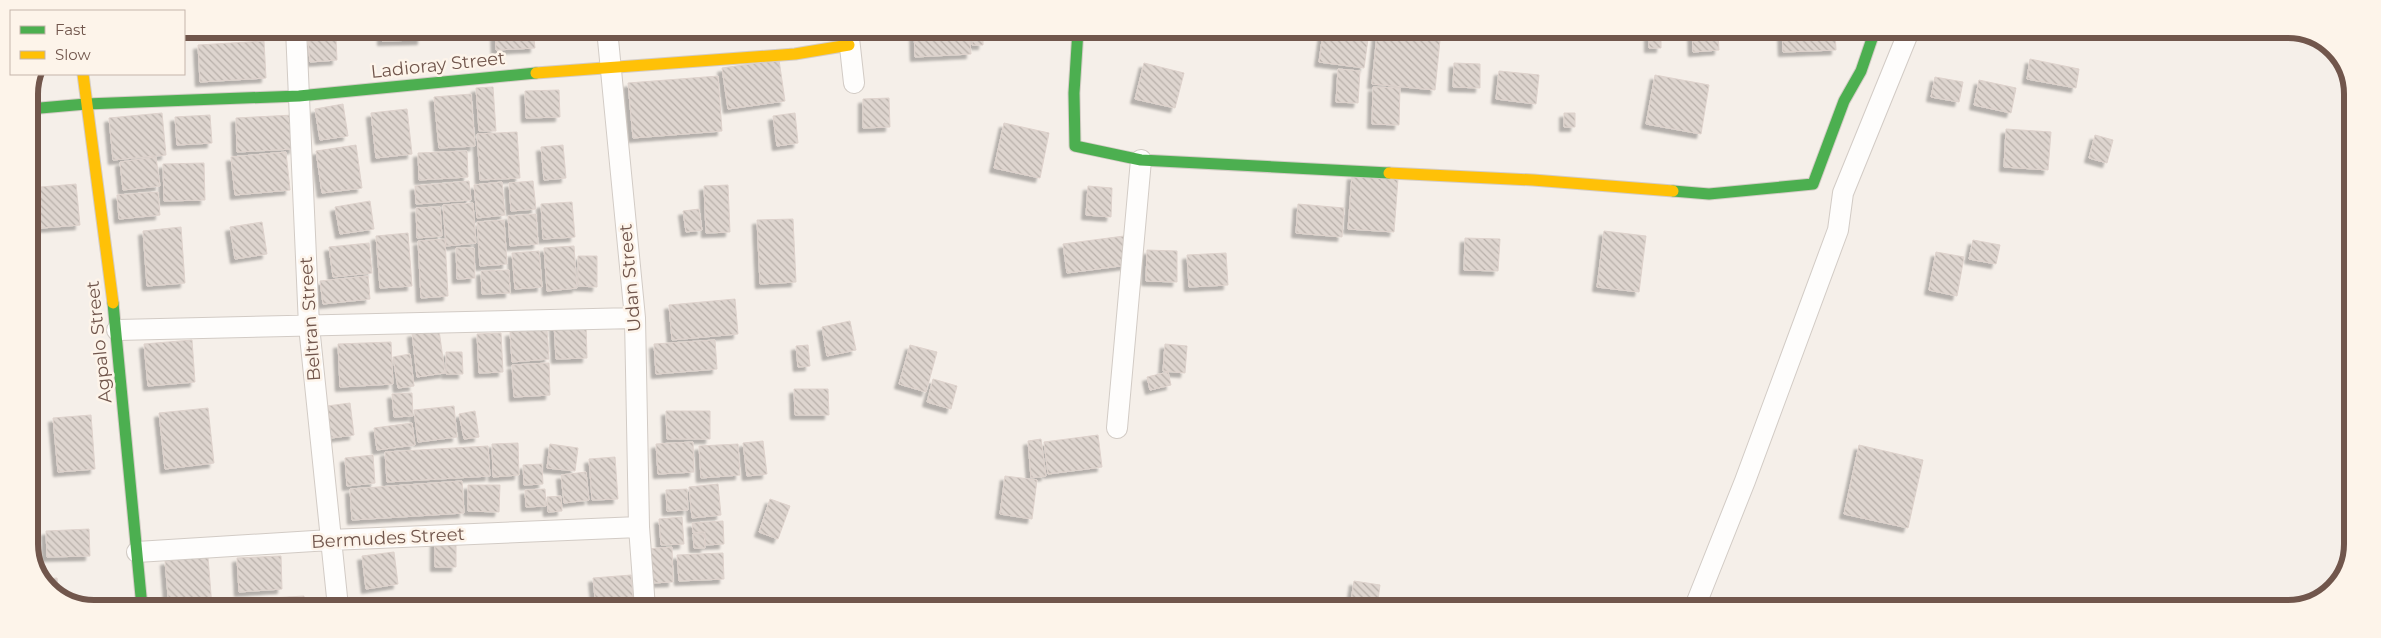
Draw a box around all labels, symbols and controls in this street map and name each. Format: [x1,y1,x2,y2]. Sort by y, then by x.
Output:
legend [10,10,185,75]
text: Fast [55,20,86,39]
text: Slow [55,45,91,64]
street label: Ladioray Street [370,47,506,83]
street label: Udan Street [614,223,646,333]
street label: Beltran Street [295,256,325,382]
street label: Agpalo Street [82,280,116,404]
street label: Bermudes Street [311,523,465,553]

